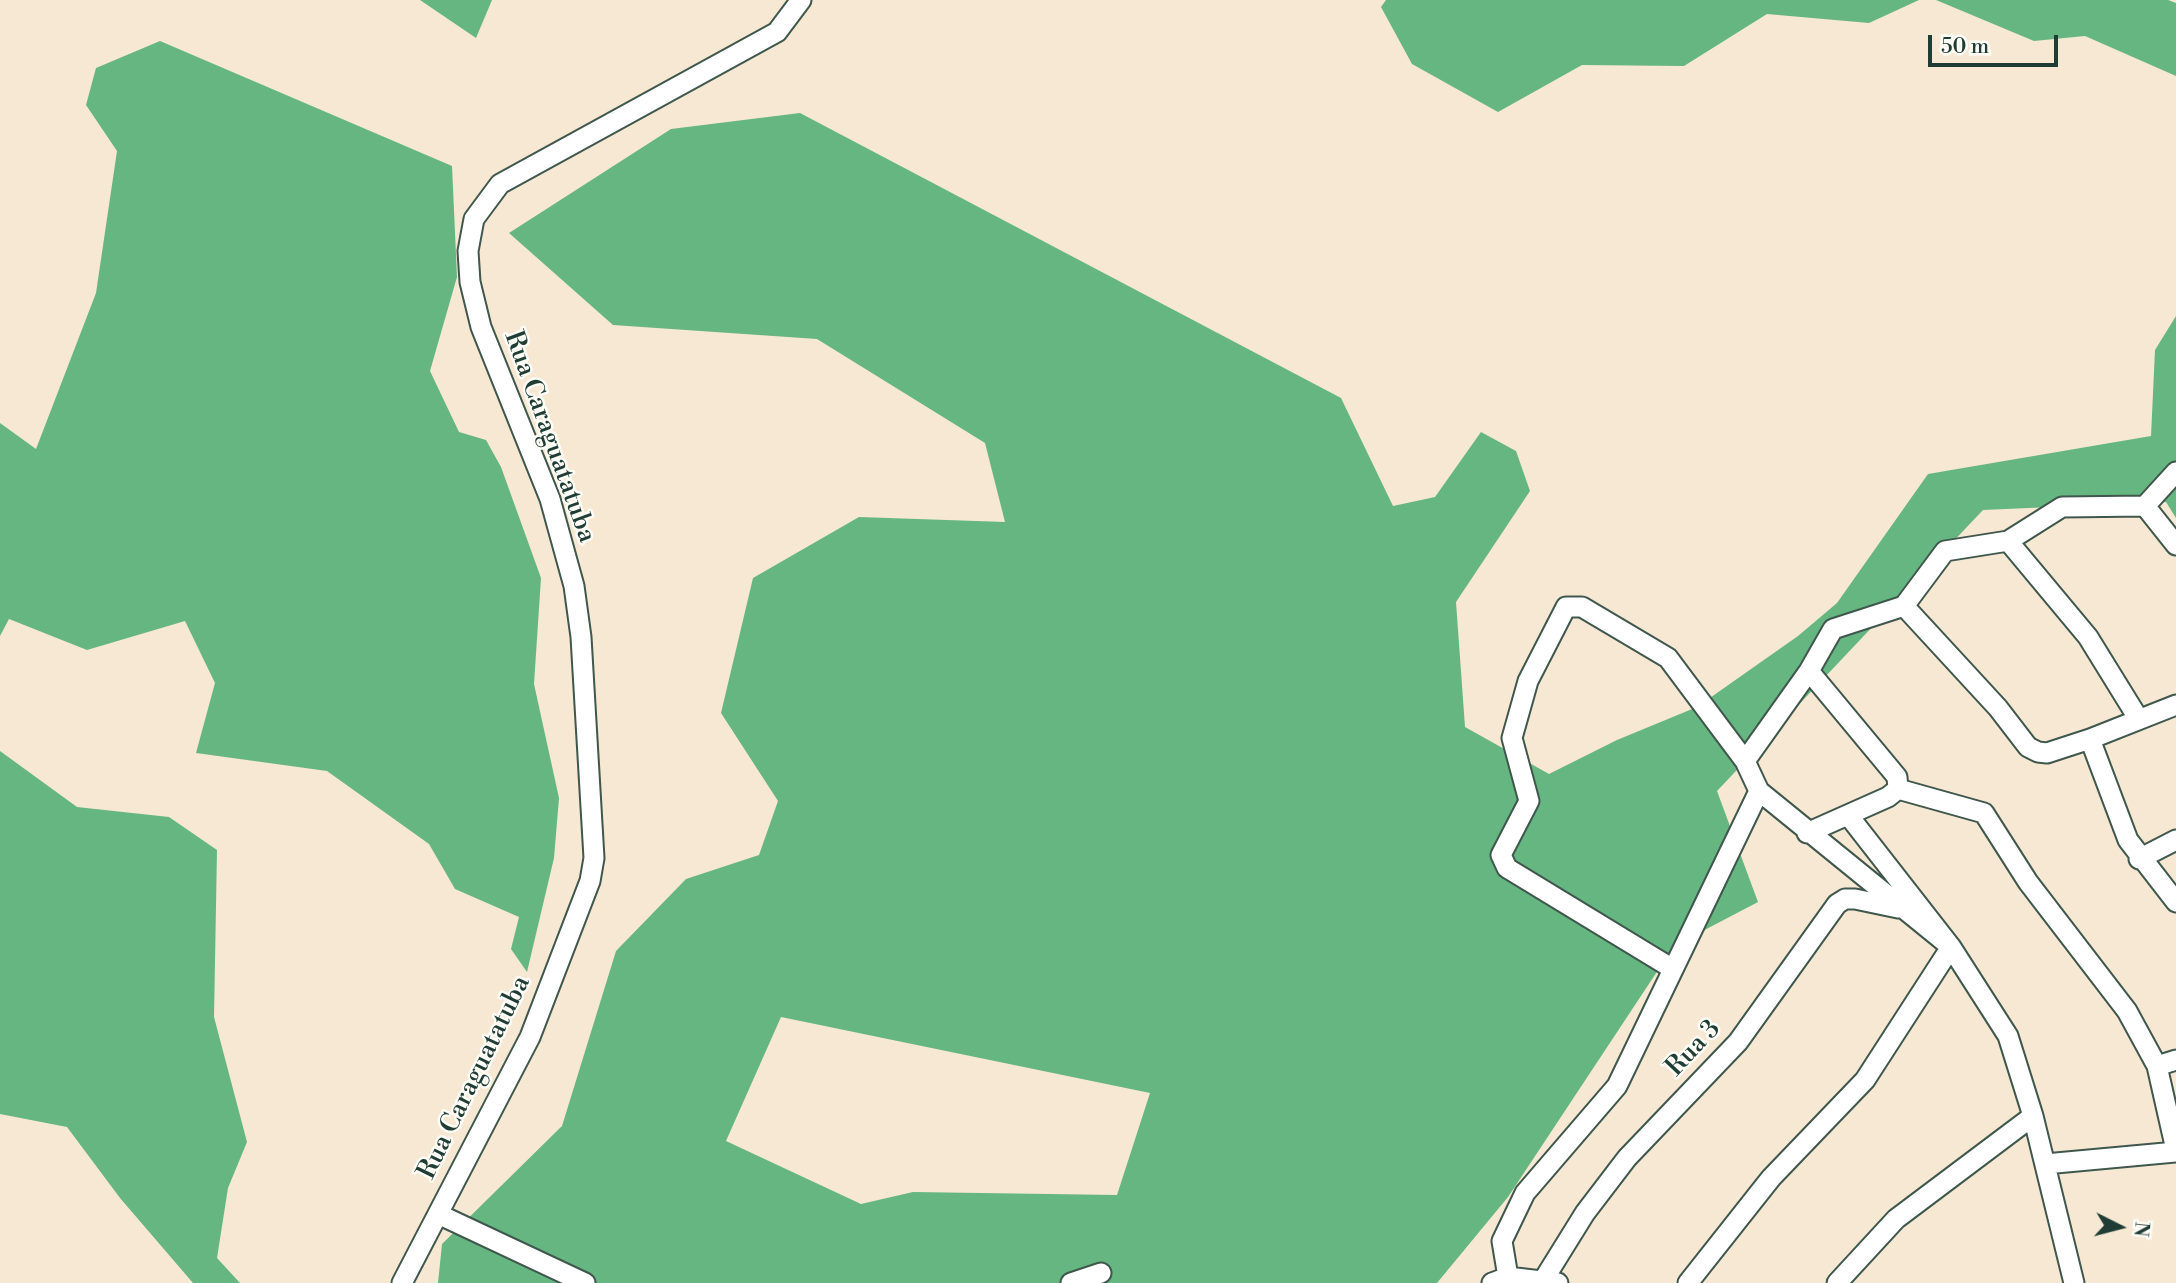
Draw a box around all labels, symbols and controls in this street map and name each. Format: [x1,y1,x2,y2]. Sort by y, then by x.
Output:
scale bar [1931,21,2060,65]
text: 50 m [1941,34,1989,60]
street label: Rua Caraguatatuba [496,327,602,547]
street label: Rua Caraguatatuba [412,971,538,1185]
street label: Rua 3 [1660,1014,1728,1084]
north arrow [2085,1192,2155,1262]
text: N [2128,1220,2154,1238]

